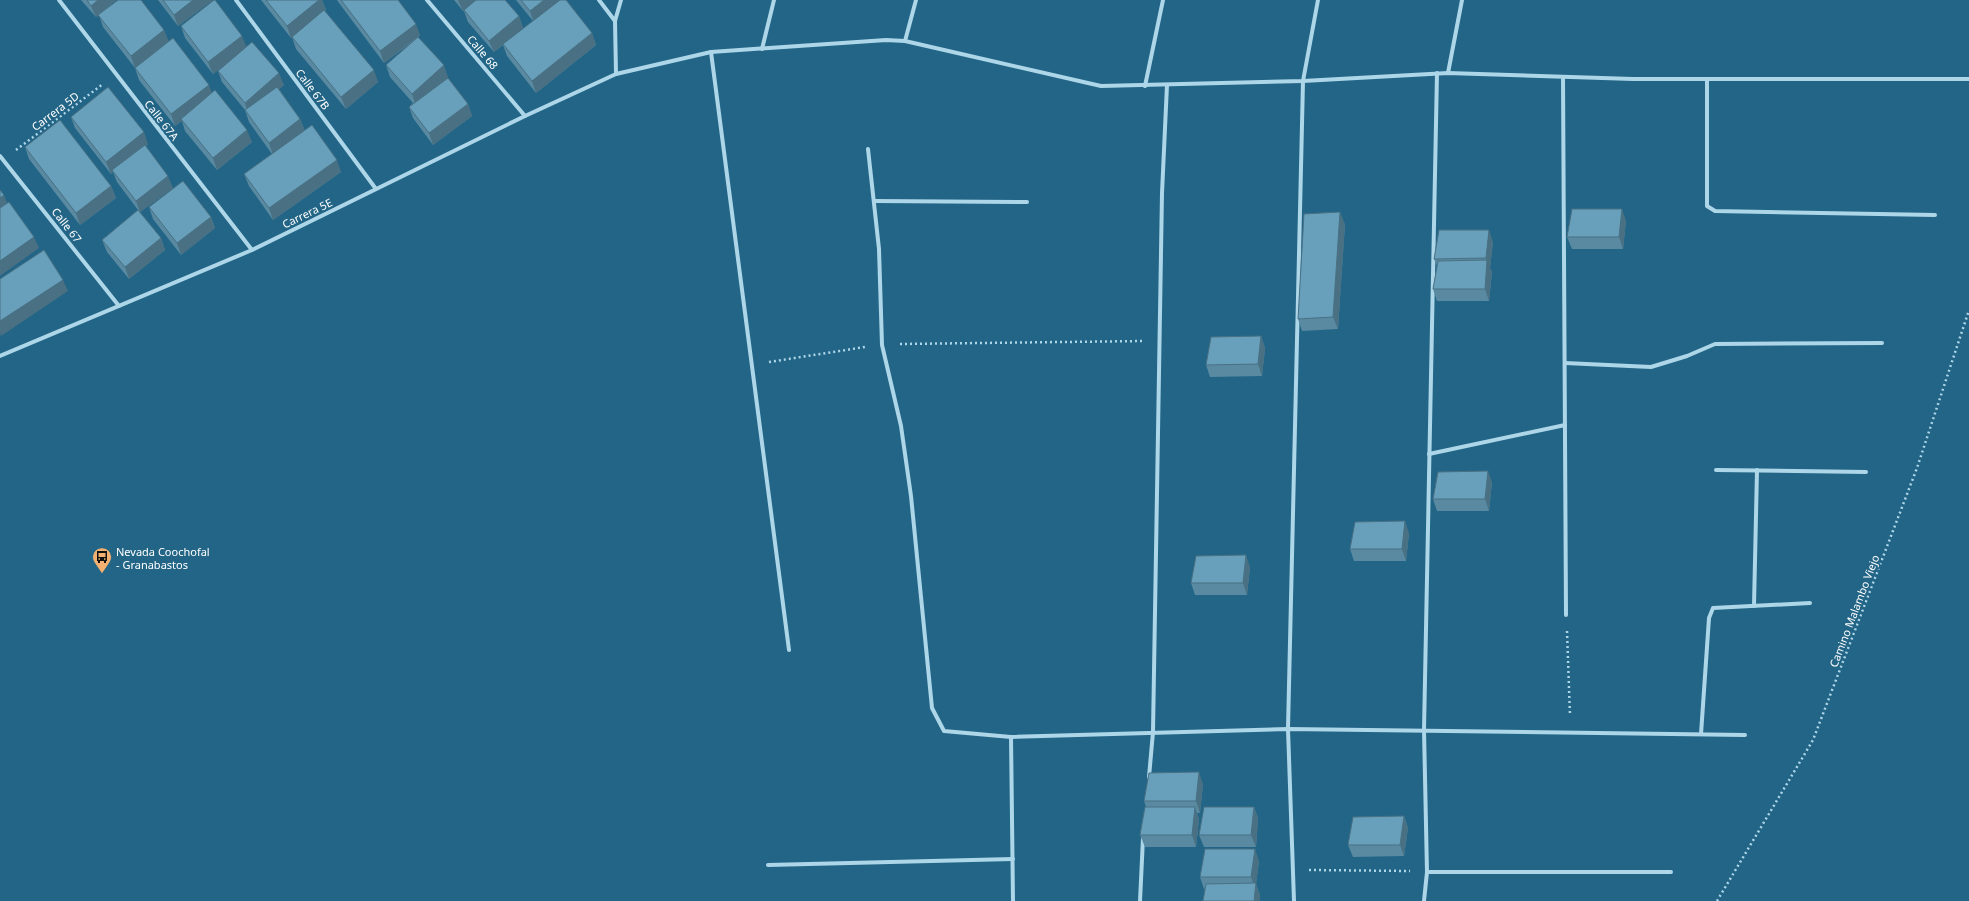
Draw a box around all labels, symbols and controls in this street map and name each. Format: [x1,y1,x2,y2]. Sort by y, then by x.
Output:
street label: Calle 68 [464,32,502,72]
street label: Calle 67B [293,65,333,113]
street label: Carrera 5D [28,88,82,134]
street label: Calle 67A [141,97,183,144]
street label: Carrera 5E [279,194,335,232]
street label: Calle 67 [49,204,85,246]
place label: Nevada Coochofal - Granabastos [116,544,210,572]
bus stop icon: Nevada Coochofal - Granabastos [91,546,113,574]
street label: Camino Malambo Viejo [1826,552,1883,669]

